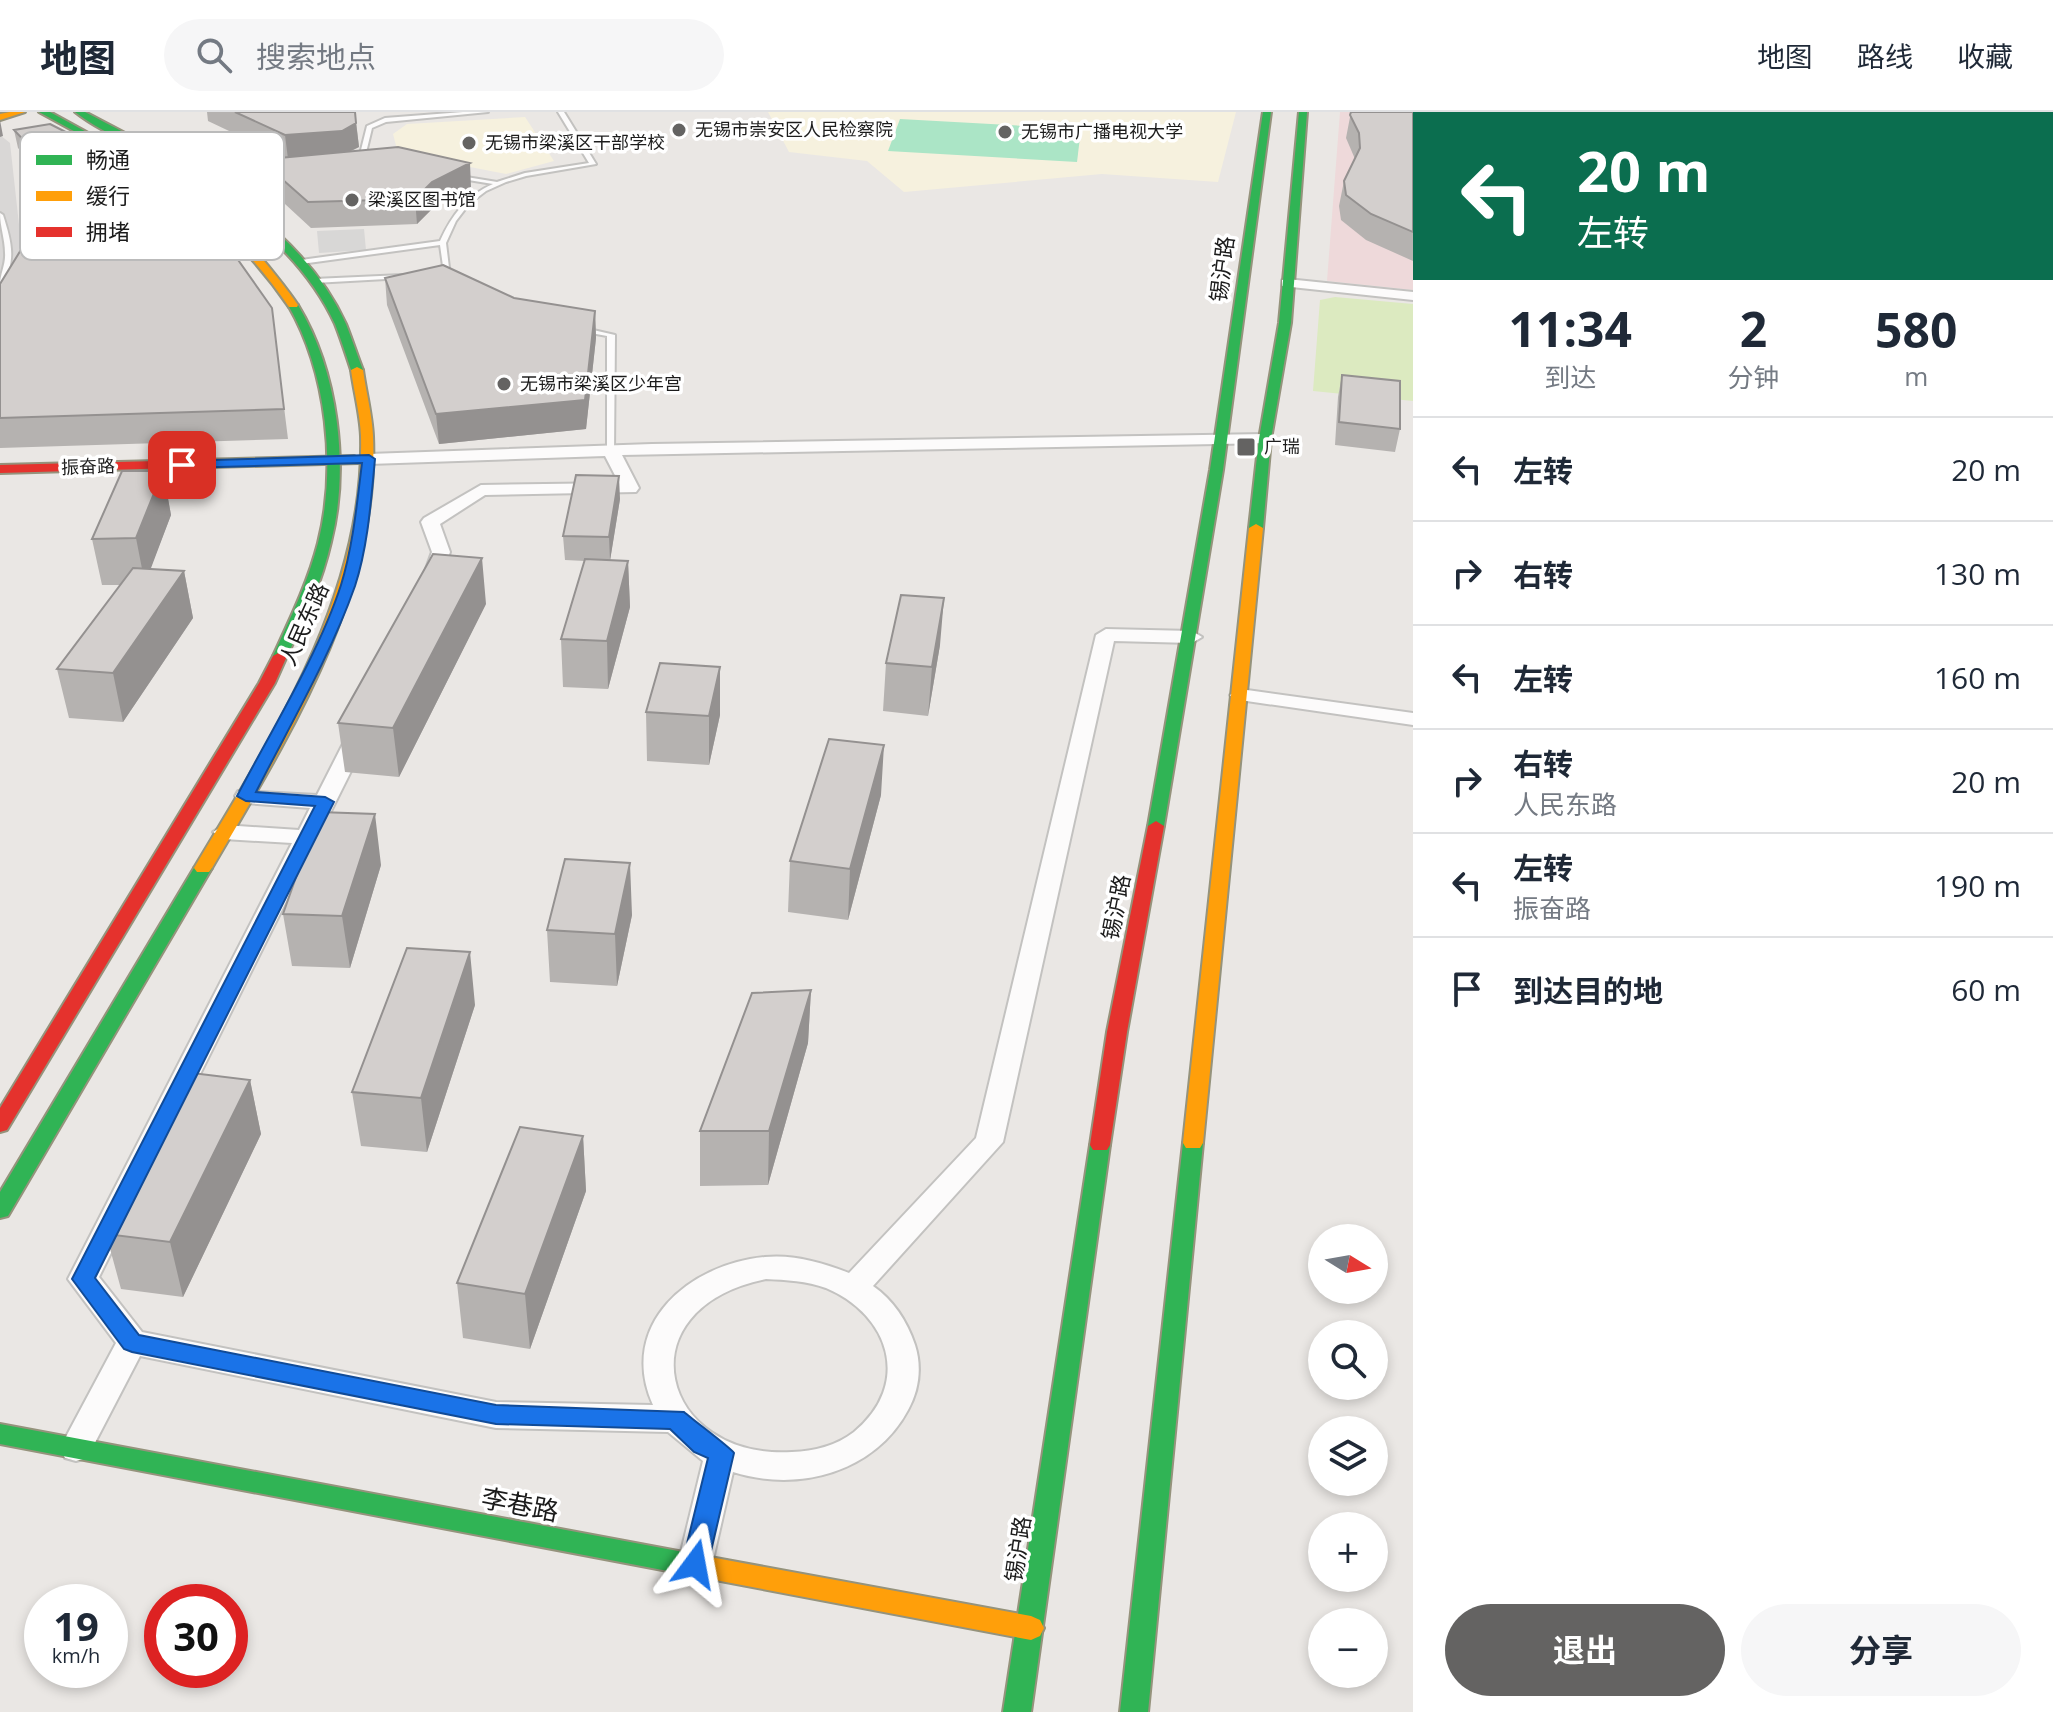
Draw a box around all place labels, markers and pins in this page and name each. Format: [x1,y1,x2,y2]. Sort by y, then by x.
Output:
place label: 无锡市崇安区人民检察院 [695,117,893,141]
place label: 无锡市广播电视大学 [1021,119,1183,143]
marker: 无锡市崇安区人民检察院 [670,121,688,139]
marker: 无锡市广播电视大学 [996,123,1014,141]
place label: 无锡市梁溪区干部学校 [485,130,665,154]
marker: 无锡市梁溪区干部学校 [460,134,478,152]
place label: 梁溪区图书馆 [368,187,476,211]
marker: 梁溪区图书馆 [343,191,361,209]
place label: 无锡市梁溪区少年宫 [520,371,682,395]
marker: 无锡市梁溪区少年宫 [495,375,513,393]
pin [148,431,216,499]
place label: 广瑞 [1264,434,1300,458]
marker: 广瑞 [1235,436,1257,458]

